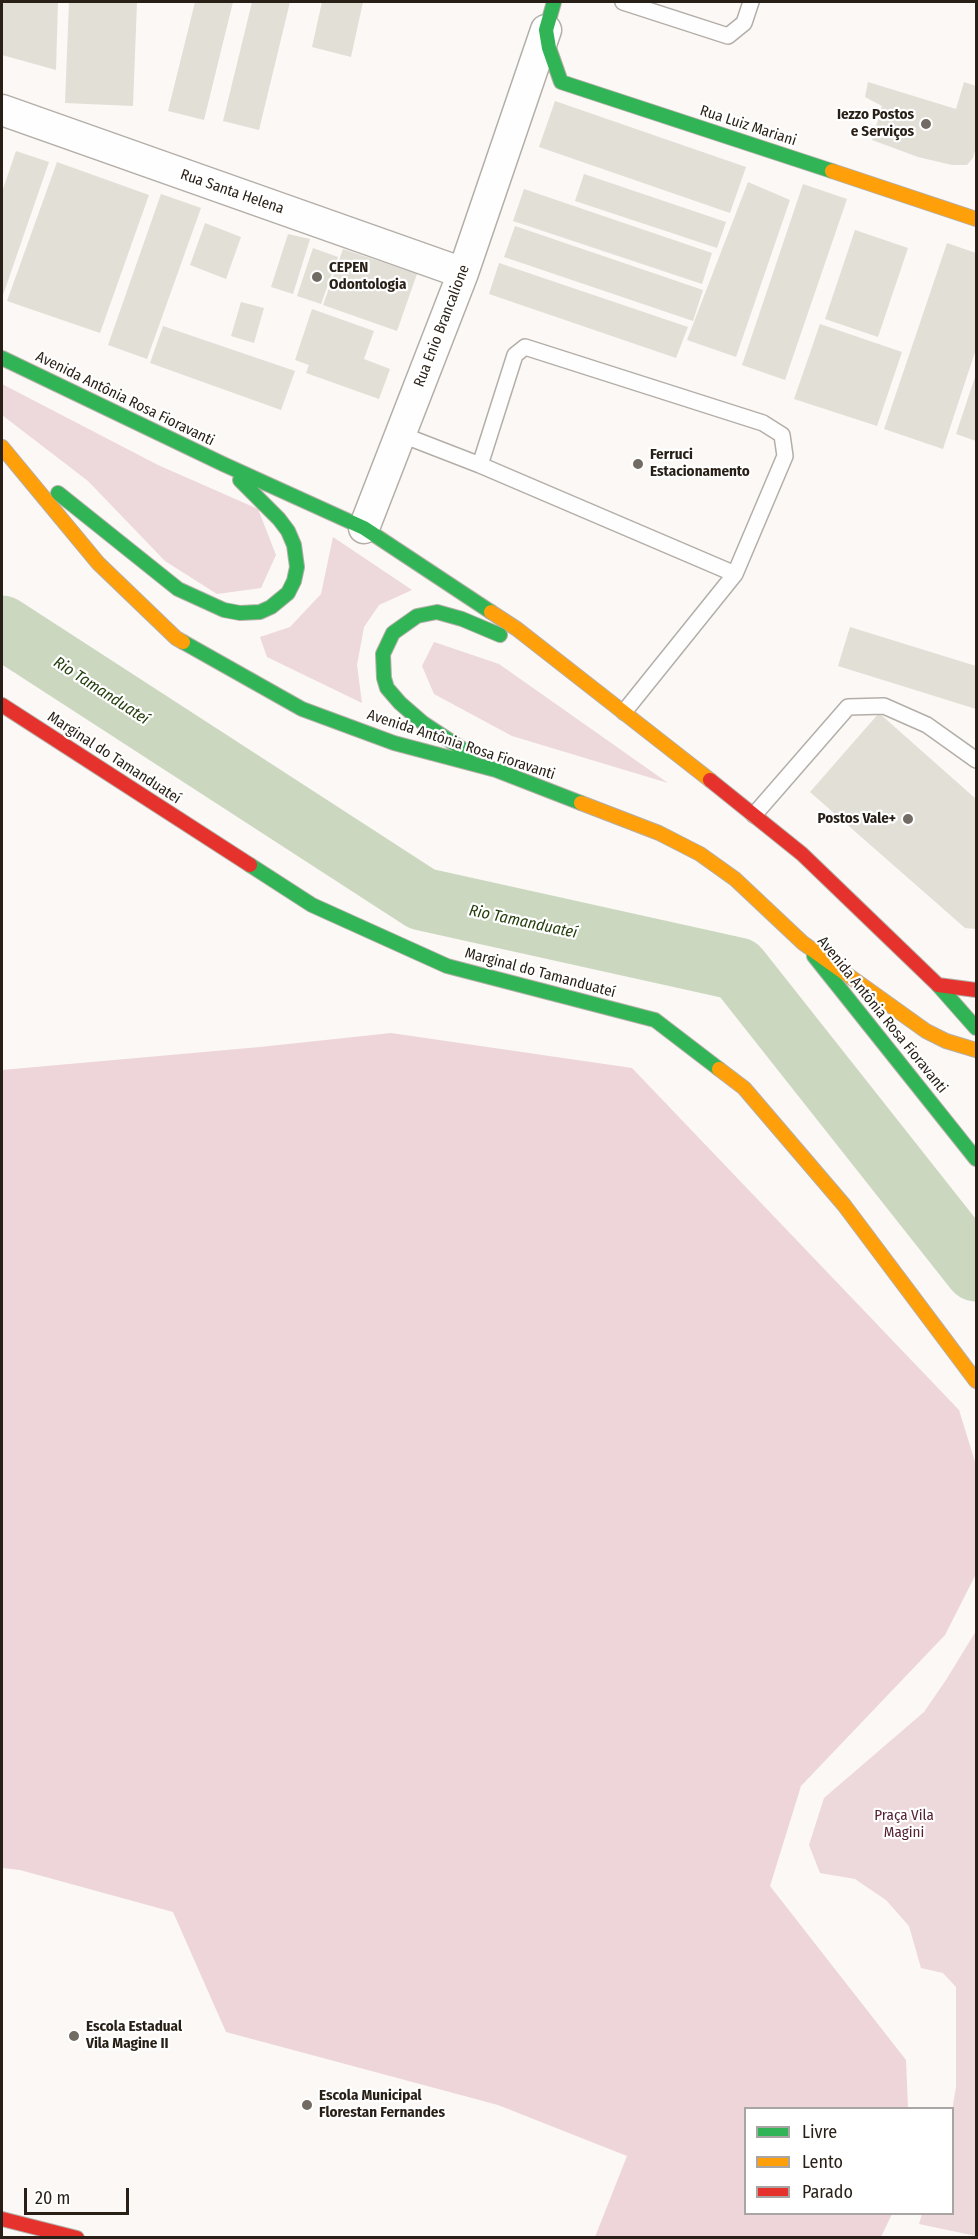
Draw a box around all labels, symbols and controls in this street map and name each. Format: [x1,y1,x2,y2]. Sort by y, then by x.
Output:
street label: Rua Luiz Mariani [697,102,799,150]
place label: Iezzo Postos e Serviços [837,106,914,141]
marker: Iezzo Postos e Serviços [919,117,933,131]
street label: Rua Santa Helena [178,166,286,218]
place label: CEPEN Odontologia [329,259,406,294]
street label: Rua Enio Brancalione [410,262,474,390]
marker: CEPEN Odontologia [310,270,324,284]
street label: Avenida Antônia Rosa Fioravanti [33,348,217,450]
place label: Ferruci Estacionamento [650,446,750,481]
marker: Ferruci Estacionamento [631,457,645,471]
water label: Rio Tamanduateí [50,653,152,729]
street label: Avenida Antônia Rosa Fioravanti [365,706,557,784]
street label: Marginal do Tamanduateí [44,708,184,808]
place label: Postos Vale+ [818,810,896,828]
marker: Postos Vale+ [901,812,915,826]
water label: Rio Tamanduateí [467,901,579,943]
street label: Avenida Antônia Rosa Fioravanti [813,933,951,1097]
street label: Marginal do Tamanduateí [463,944,617,1002]
park label: Praça Vila Magini [874,1807,934,1842]
place label: Escola Estadual Vila Magine II [86,2018,182,2053]
marker: Escola Estadual Vila Magine II [67,2029,81,2043]
place label: Escola Municipal Florestan Fernandes [319,2087,445,2122]
marker: Escola Municipal Florestan Fernandes [300,2098,314,2112]
legend [744,2107,954,2215]
text: Livre [802,2121,837,2143]
text: Lento [802,2151,843,2173]
scale bar [27,2176,132,2214]
text: Parado [802,2181,853,2203]
text: 20 m [35,2187,70,2209]

